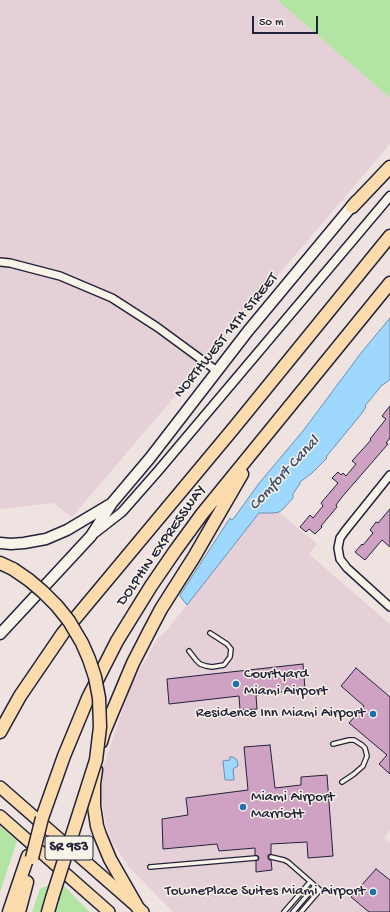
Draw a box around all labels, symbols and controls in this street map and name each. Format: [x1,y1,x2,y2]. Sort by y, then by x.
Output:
scale bar [254,8,320,34]
text: 50 m [259,16,284,30]
street label: NORTHWEST 14TH STREET [171,270,283,402]
water label: Comfort Canal [246,433,324,515]
street label: DOLPHIN EXPRESSWAY [114,482,210,610]
place label: Courtyard Miami Airport [244,666,327,701]
marker: Courtyard Miami Airport [231,679,241,689]
place label: Residence Inn Miami Airport [196,705,365,723]
marker: Residence Inn Miami Airport [368,709,378,719]
place label: Miami Airport Marriott [251,789,334,824]
marker: Miami Airport Marriott [238,802,248,812]
road number: SR 953 [45,836,93,860]
place label: TownePlace Suites Miami Airport [165,883,365,901]
marker: TownePlace Suites Miami Airport [368,887,378,897]

